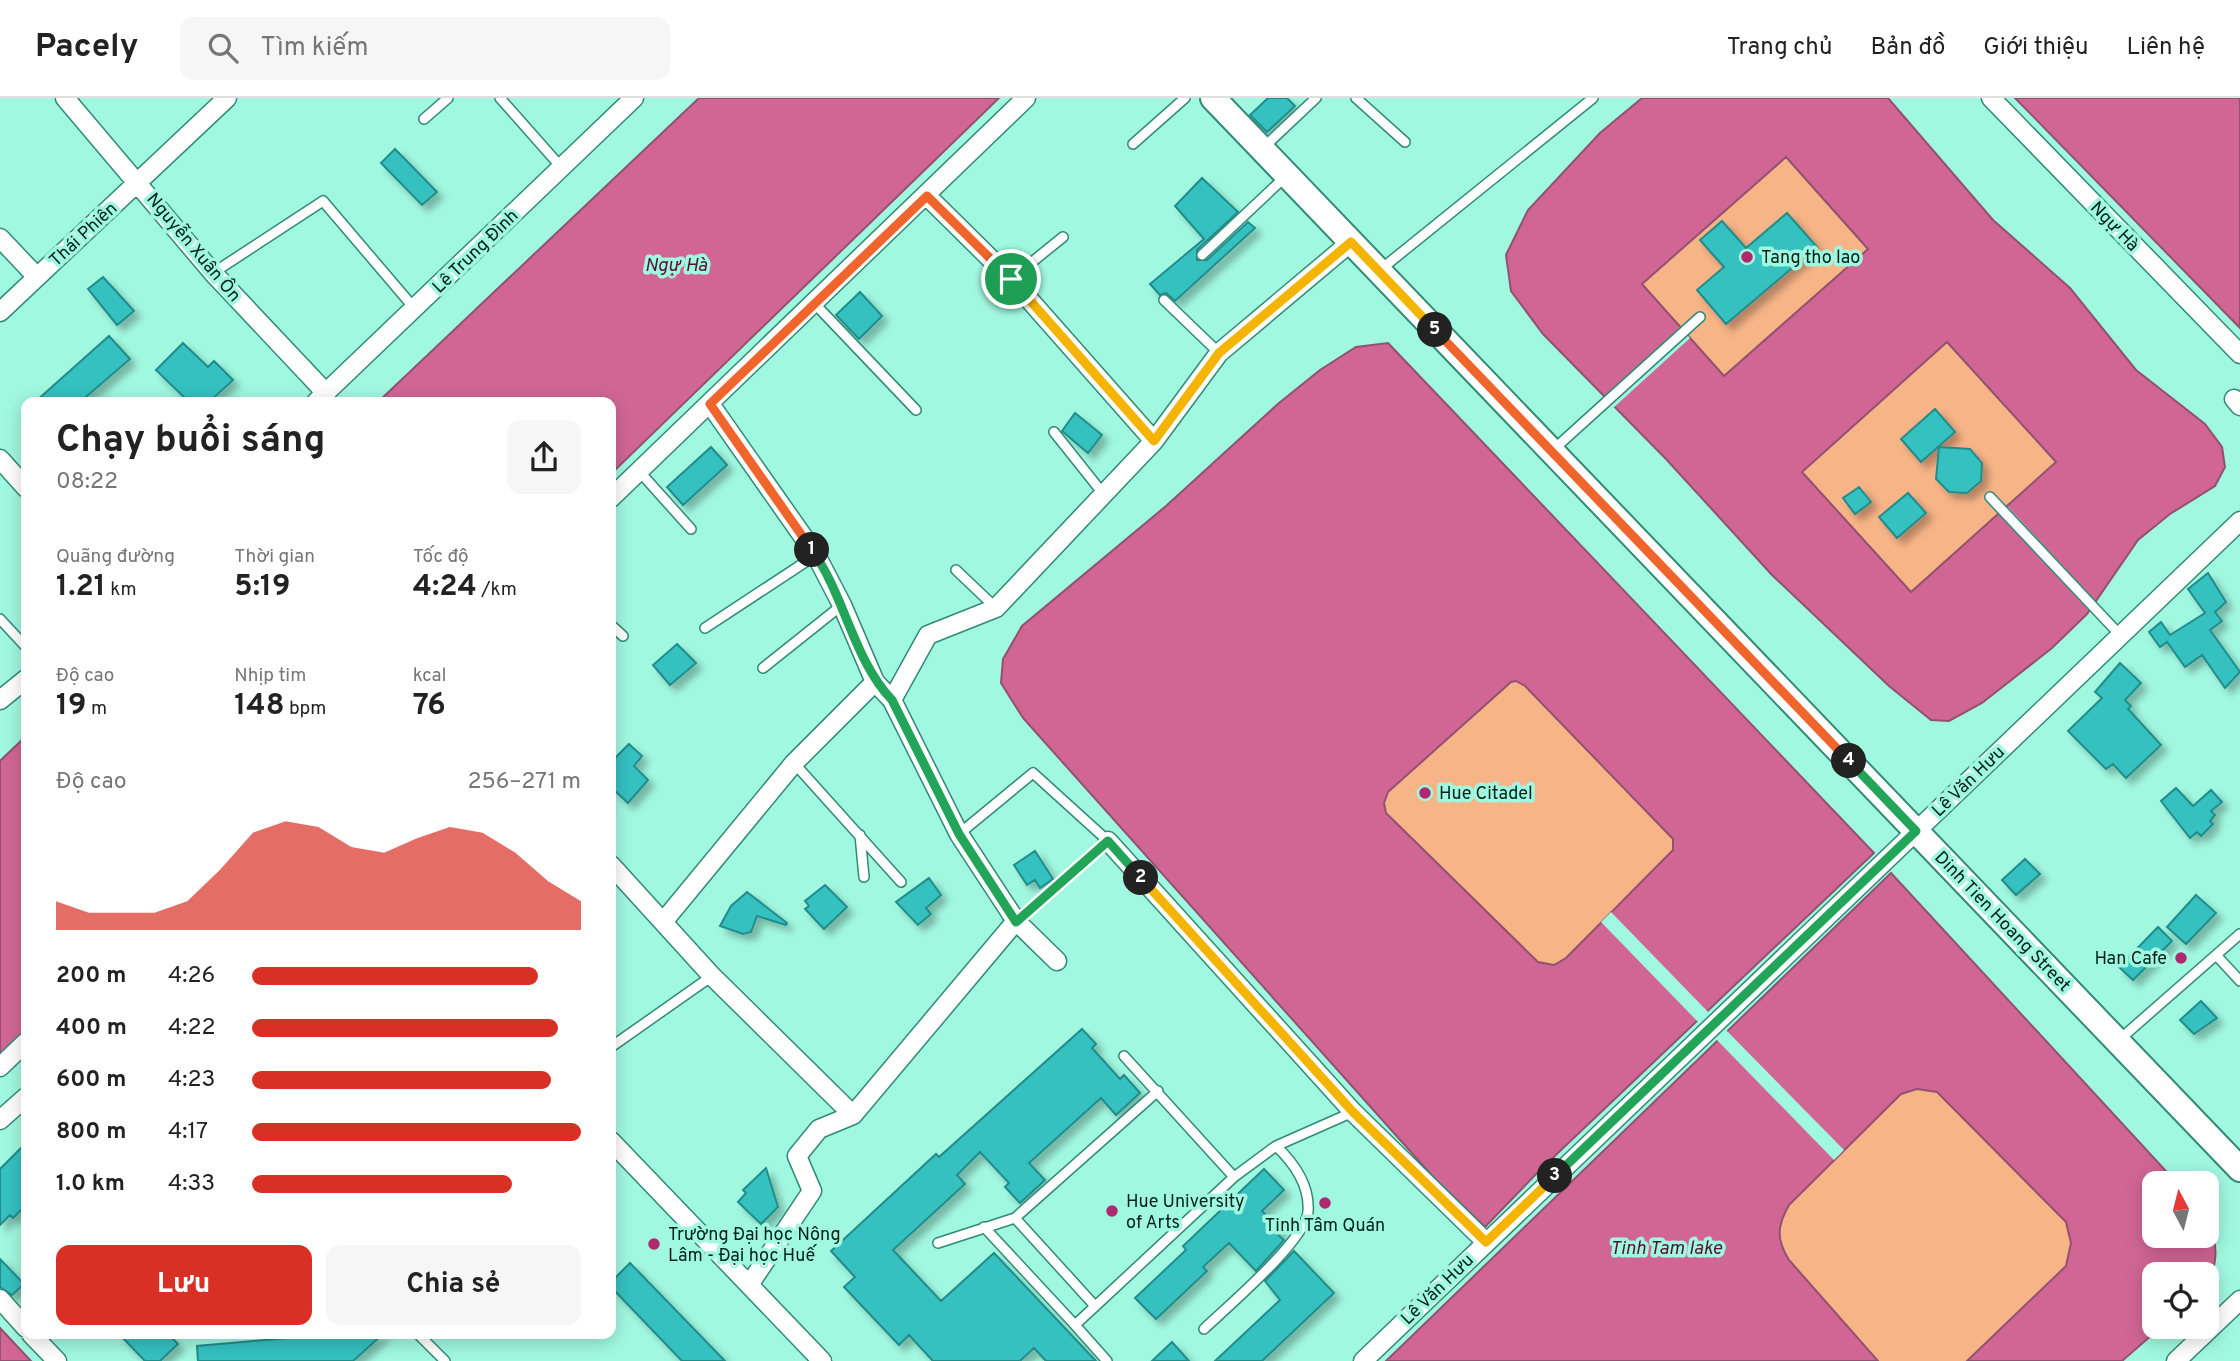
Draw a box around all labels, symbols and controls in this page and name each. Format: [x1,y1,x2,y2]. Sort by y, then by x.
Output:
search box [180,17,670,80]
text: Pacely [35,27,138,69]
icon: search [204,29,242,67]
text: Tìm kiếm [260,32,369,65]
text: Trang chủ [1727,33,1832,63]
text: Bản đồ [1870,33,1945,63]
text: Giới thiệu [1983,33,2088,63]
text: Liên hệ [2126,33,2205,63]
street label: Nguyễn Xuân Ôn [141,187,247,307]
street label: Ngự Hà [2084,197,2143,257]
street label: Thái Phiên [45,198,123,272]
street label: Lê Trung Đình [428,205,524,299]
place label: Tang tho lao [1761,247,1860,270]
pin [981,249,1041,309]
marker: Tang tho lao [1739,249,1755,265]
water label: Ngự Hà [645,254,707,278]
icon: arrive [992,260,1030,298]
pin: 5 [1418,313,1452,348]
text: 5 [1429,317,1440,341]
text: Chạy buổi sáng [56,417,326,466]
button: share [507,420,581,494]
text: 08:22 [56,468,118,497]
pin: 1 [794,532,830,568]
text: 1 [808,537,815,561]
text: Quãng đường [56,545,175,569]
text: Thời gian [234,545,315,569]
text: Tốc độ [413,545,469,569]
text: 1.21 [56,569,106,606]
text: 5:19 [234,569,290,606]
text: 4:24 [413,569,477,606]
text: km [106,578,137,602]
text: /km [477,578,517,602]
text: Độ cao [56,664,114,688]
text: Nhịp tim [234,664,306,688]
text: kcal [413,664,446,688]
text: 19 [56,688,86,725]
text: 148 [234,688,285,725]
text: 76 [413,688,446,725]
text: m [86,697,107,721]
text: bpm [285,697,326,721]
street label: Lê Văn Hưu [1928,742,2010,823]
pin: 4 [1832,744,1867,778]
text: 4 [1842,748,1855,772]
text: Độ cao [56,768,127,797]
text: 256–271 m [467,768,581,797]
place label: Hue Citadel [1439,783,1533,806]
marker: Hue Citadel [1417,785,1433,801]
street label: Dinh Tien Hoang Street [1929,847,2075,997]
pin: 2 [1124,860,1158,896]
text: 2 [1135,865,1146,889]
place label: Han Cafe [2095,948,2167,971]
marker: Han Cafe [2173,950,2189,966]
text: 200 m [56,962,126,991]
text: 4:26 [168,962,215,991]
text: 400 m [56,1014,127,1043]
text: 4:22 [168,1014,216,1043]
text: 600 m [56,1066,126,1095]
text: 4:23 [168,1066,215,1095]
text: 800 m [56,1118,126,1147]
text: 4:17 [168,1118,208,1147]
pin: 3 [1538,1158,1572,1194]
text: 3 [1549,1163,1560,1187]
text: 1.0 km [56,1170,125,1199]
text: 4:33 [168,1170,215,1199]
north arrow [2142,1171,2219,1248]
map controls [2142,1171,2219,1339]
place label: Hue University of Arts [1126,1191,1245,1235]
marker: Tinh Tâm Quán [1317,1195,1333,1211]
marker: Hue University of Arts [1104,1203,1120,1219]
place label: Tinh Tâm Quán [1265,1215,1385,1238]
place label: Trường Đại học Nông Lâm - Đại học Huế [668,1224,841,1268]
marker: Trường Đại học Nông Lâm - Đại học Huế [646,1236,662,1252]
water label: Tinh Tam lake [1610,1237,1722,1261]
button: Lưu [56,1245,312,1325]
button: Chia sẻ [326,1245,581,1325]
street label: Lê Văn Hưu [1397,1250,1479,1331]
button: locate [2142,1262,2219,1339]

